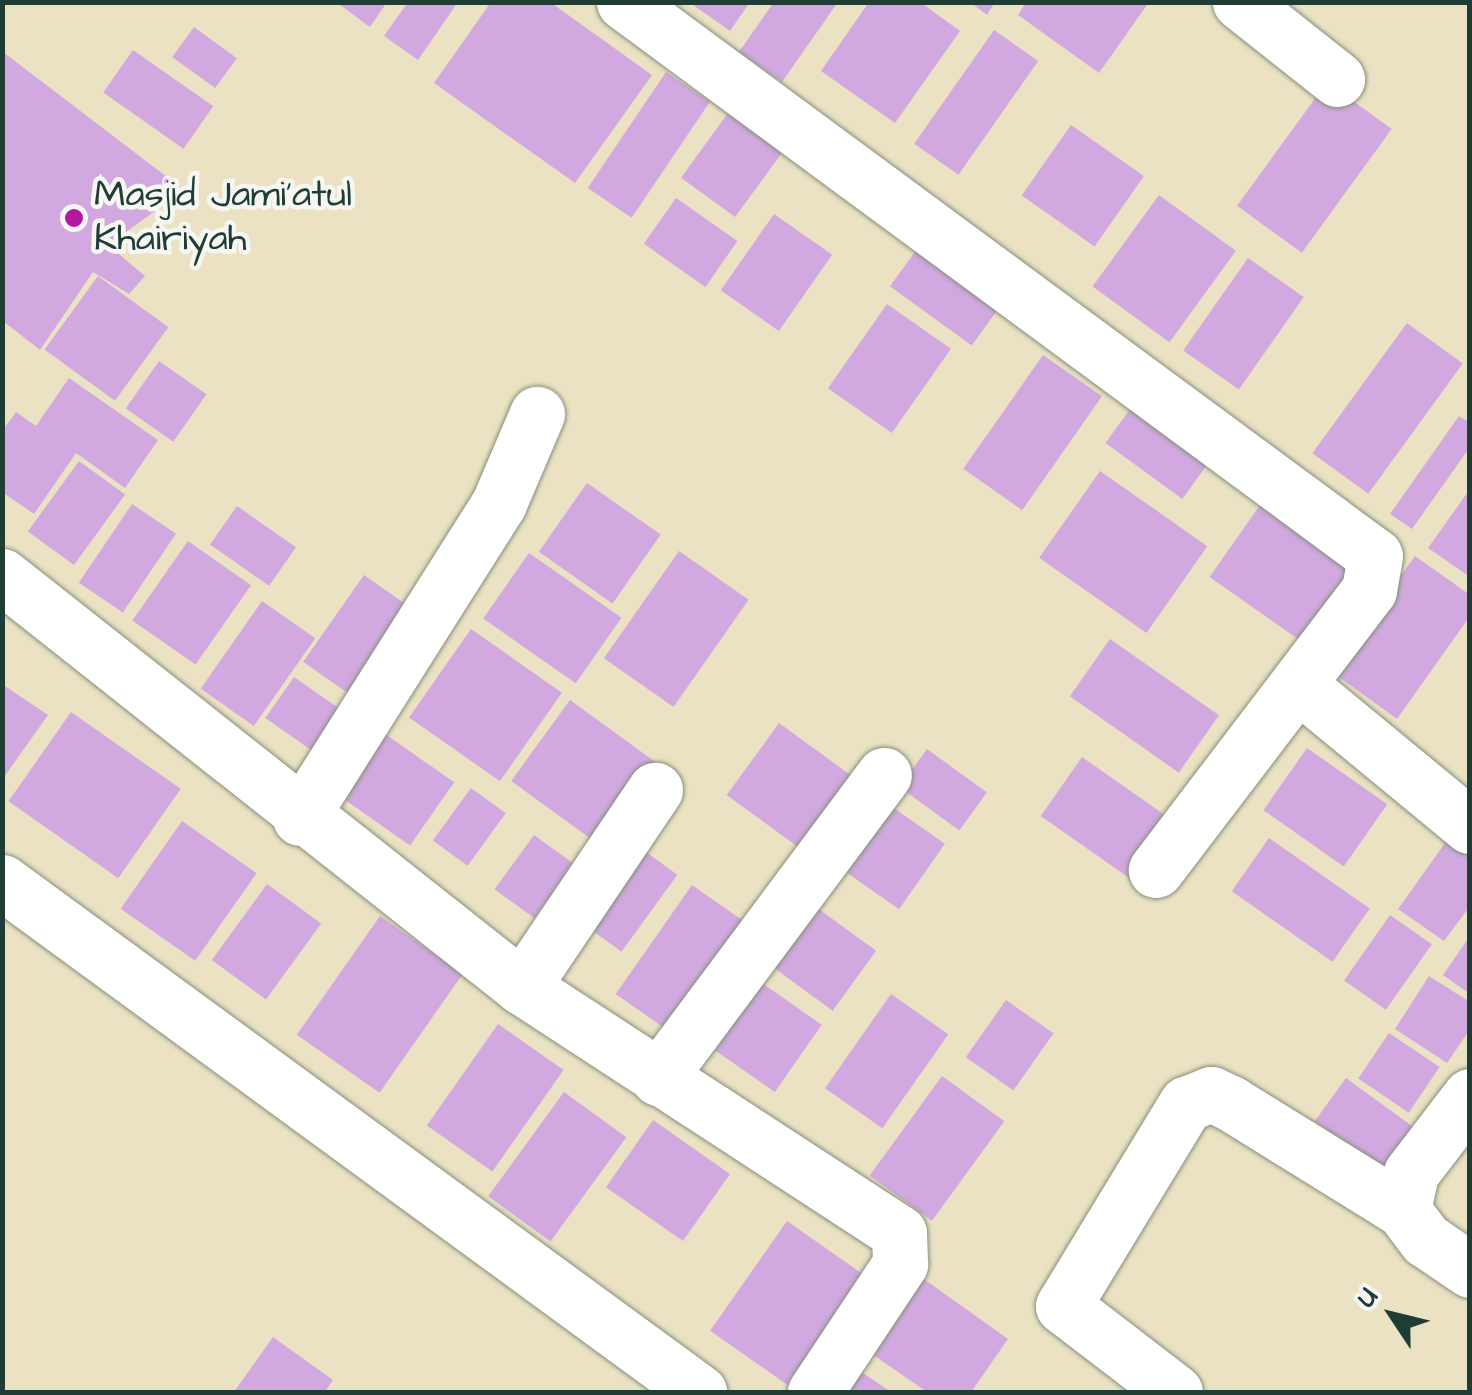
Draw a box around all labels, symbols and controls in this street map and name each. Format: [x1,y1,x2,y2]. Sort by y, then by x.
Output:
place label: Masjid Jami'atul Khairiyah [94,173,352,262]
marker: Masjid Jami'atul Khairiyah [63,207,85,229]
north arrow [1342,1265,1442,1365]
text: U [1347,1280,1387,1315]

